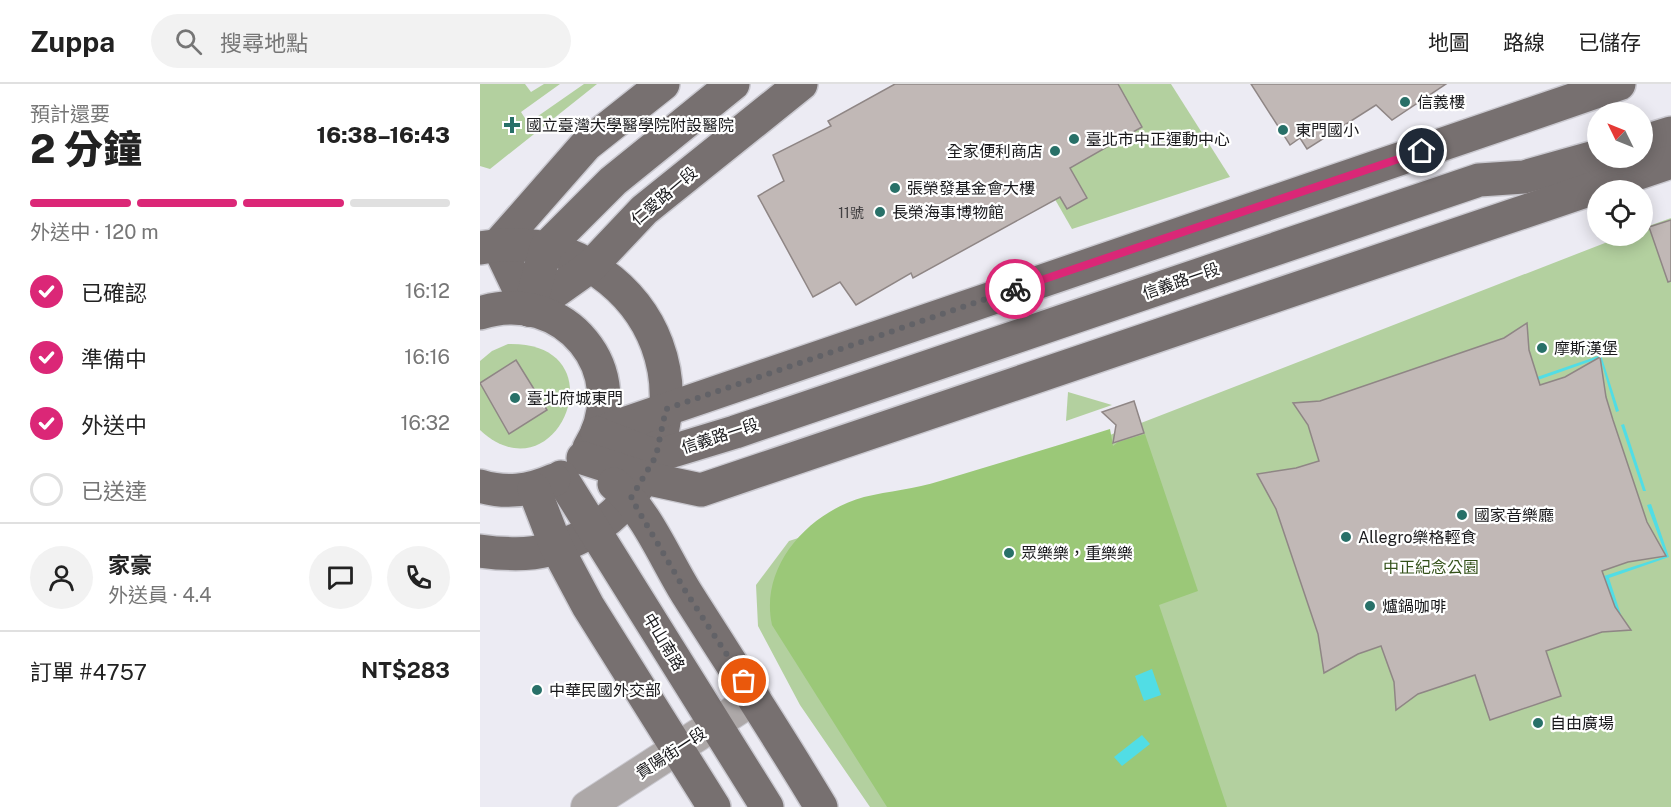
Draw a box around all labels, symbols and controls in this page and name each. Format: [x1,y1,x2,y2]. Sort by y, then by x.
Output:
search box [151,14,571,68]
text: Zuppa [30,25,115,58]
icon: search [172,25,205,58]
text: 搜尋地點 [220,30,308,56]
text: 地圖 [1428,30,1470,55]
text: 路線 [1503,30,1545,55]
text: 已儲存 [1578,30,1641,55]
place label: 信義樓 [1417,93,1465,112]
marker: 信義樓 [1398,95,1412,109]
text: 預計還要 [30,102,110,126]
north arrow [1587,102,1653,168]
map controls [1587,102,1653,246]
marker: 國立臺灣大學醫學院附設醫院 [503,116,521,134]
place label: 國立臺灣大學醫學院附設醫院 [526,116,734,135]
place label: 東門國小 [1295,121,1359,140]
text: 16:38–16:43 [317,122,450,148]
marker: 東門國小 [1276,123,1290,137]
pin [1396,125,1447,176]
text: 2 分鐘 [30,126,142,172]
place label: 臺北市中正運動中心 [1086,130,1230,149]
marker: 臺北市中正運動中心 [1067,132,1081,146]
icon: home [1405,134,1438,167]
place label: 全家便利商店 [947,142,1043,161]
marker: 全家便利商店 [1048,144,1062,158]
street label: 仁愛路一段 [627,163,701,229]
place label: 張榮發基金會大樓 [907,179,1035,198]
button: locate [1587,180,1653,246]
marker: 張榮發基金會大樓 [888,181,902,195]
place label: 長榮海事博物館 [892,203,1004,222]
house number: 11號 [838,205,864,221]
marker: 長榮海事博物館 [873,205,887,219]
text: 外送中 · 120 m [30,220,159,244]
courier [985,259,1045,319]
street label: 信義路一段 [1140,259,1222,303]
icon: bike [999,273,1032,306]
icon: check [30,275,63,308]
text: 16:12 [405,279,450,303]
text: 已確認 [81,280,147,306]
place label: 摩斯漢堡 [1554,339,1618,358]
icon: check [30,341,63,374]
marker: 摩斯漢堡 [1535,341,1549,355]
text: 16:16 [404,345,450,369]
text: 準備中 [81,346,147,372]
place label: 臺北府城東門 [527,389,623,408]
marker: 臺北府城東門 [508,391,522,405]
icon: check [30,407,63,440]
text: 16:32 [400,411,450,435]
text: 外送中 [81,412,147,438]
street label: 信義路一段 [679,415,761,457]
text: 已送達 [81,478,147,504]
place label: 國家音樂廳 [1474,506,1554,525]
marker: 國家音樂廳 [1455,508,1469,522]
place label: Allegro樂格輕食 [1358,528,1477,547]
marker: Allegro樂格輕食 [1339,530,1353,544]
place label: 眾樂樂，重樂樂 [1021,544,1133,563]
button: person [30,546,93,609]
button: chat [309,546,372,609]
button: phone [387,546,450,609]
marker: 眾樂樂，重樂樂 [1002,546,1016,560]
text: 家豪 [108,552,152,578]
park label: 中正紀念公園 [1383,558,1479,577]
text: 外送員 · 4.4 [108,583,212,607]
place label: 爐鍋咖啡 [1382,597,1446,616]
marker: 爐鍋咖啡 [1363,599,1377,613]
street label: 中山南路 [639,610,689,674]
pin [718,655,769,706]
text: NT$283 [361,657,450,683]
text: 訂單 #4757 [30,659,147,685]
icon: bag [727,664,760,697]
place label: 中華民國外交部 [549,681,661,700]
marker: 中華民國外交部 [530,683,544,697]
place label: 自由廣場 [1550,714,1614,733]
marker: 自由廣場 [1531,716,1545,730]
street label: 貴陽街一段 [632,723,710,783]

